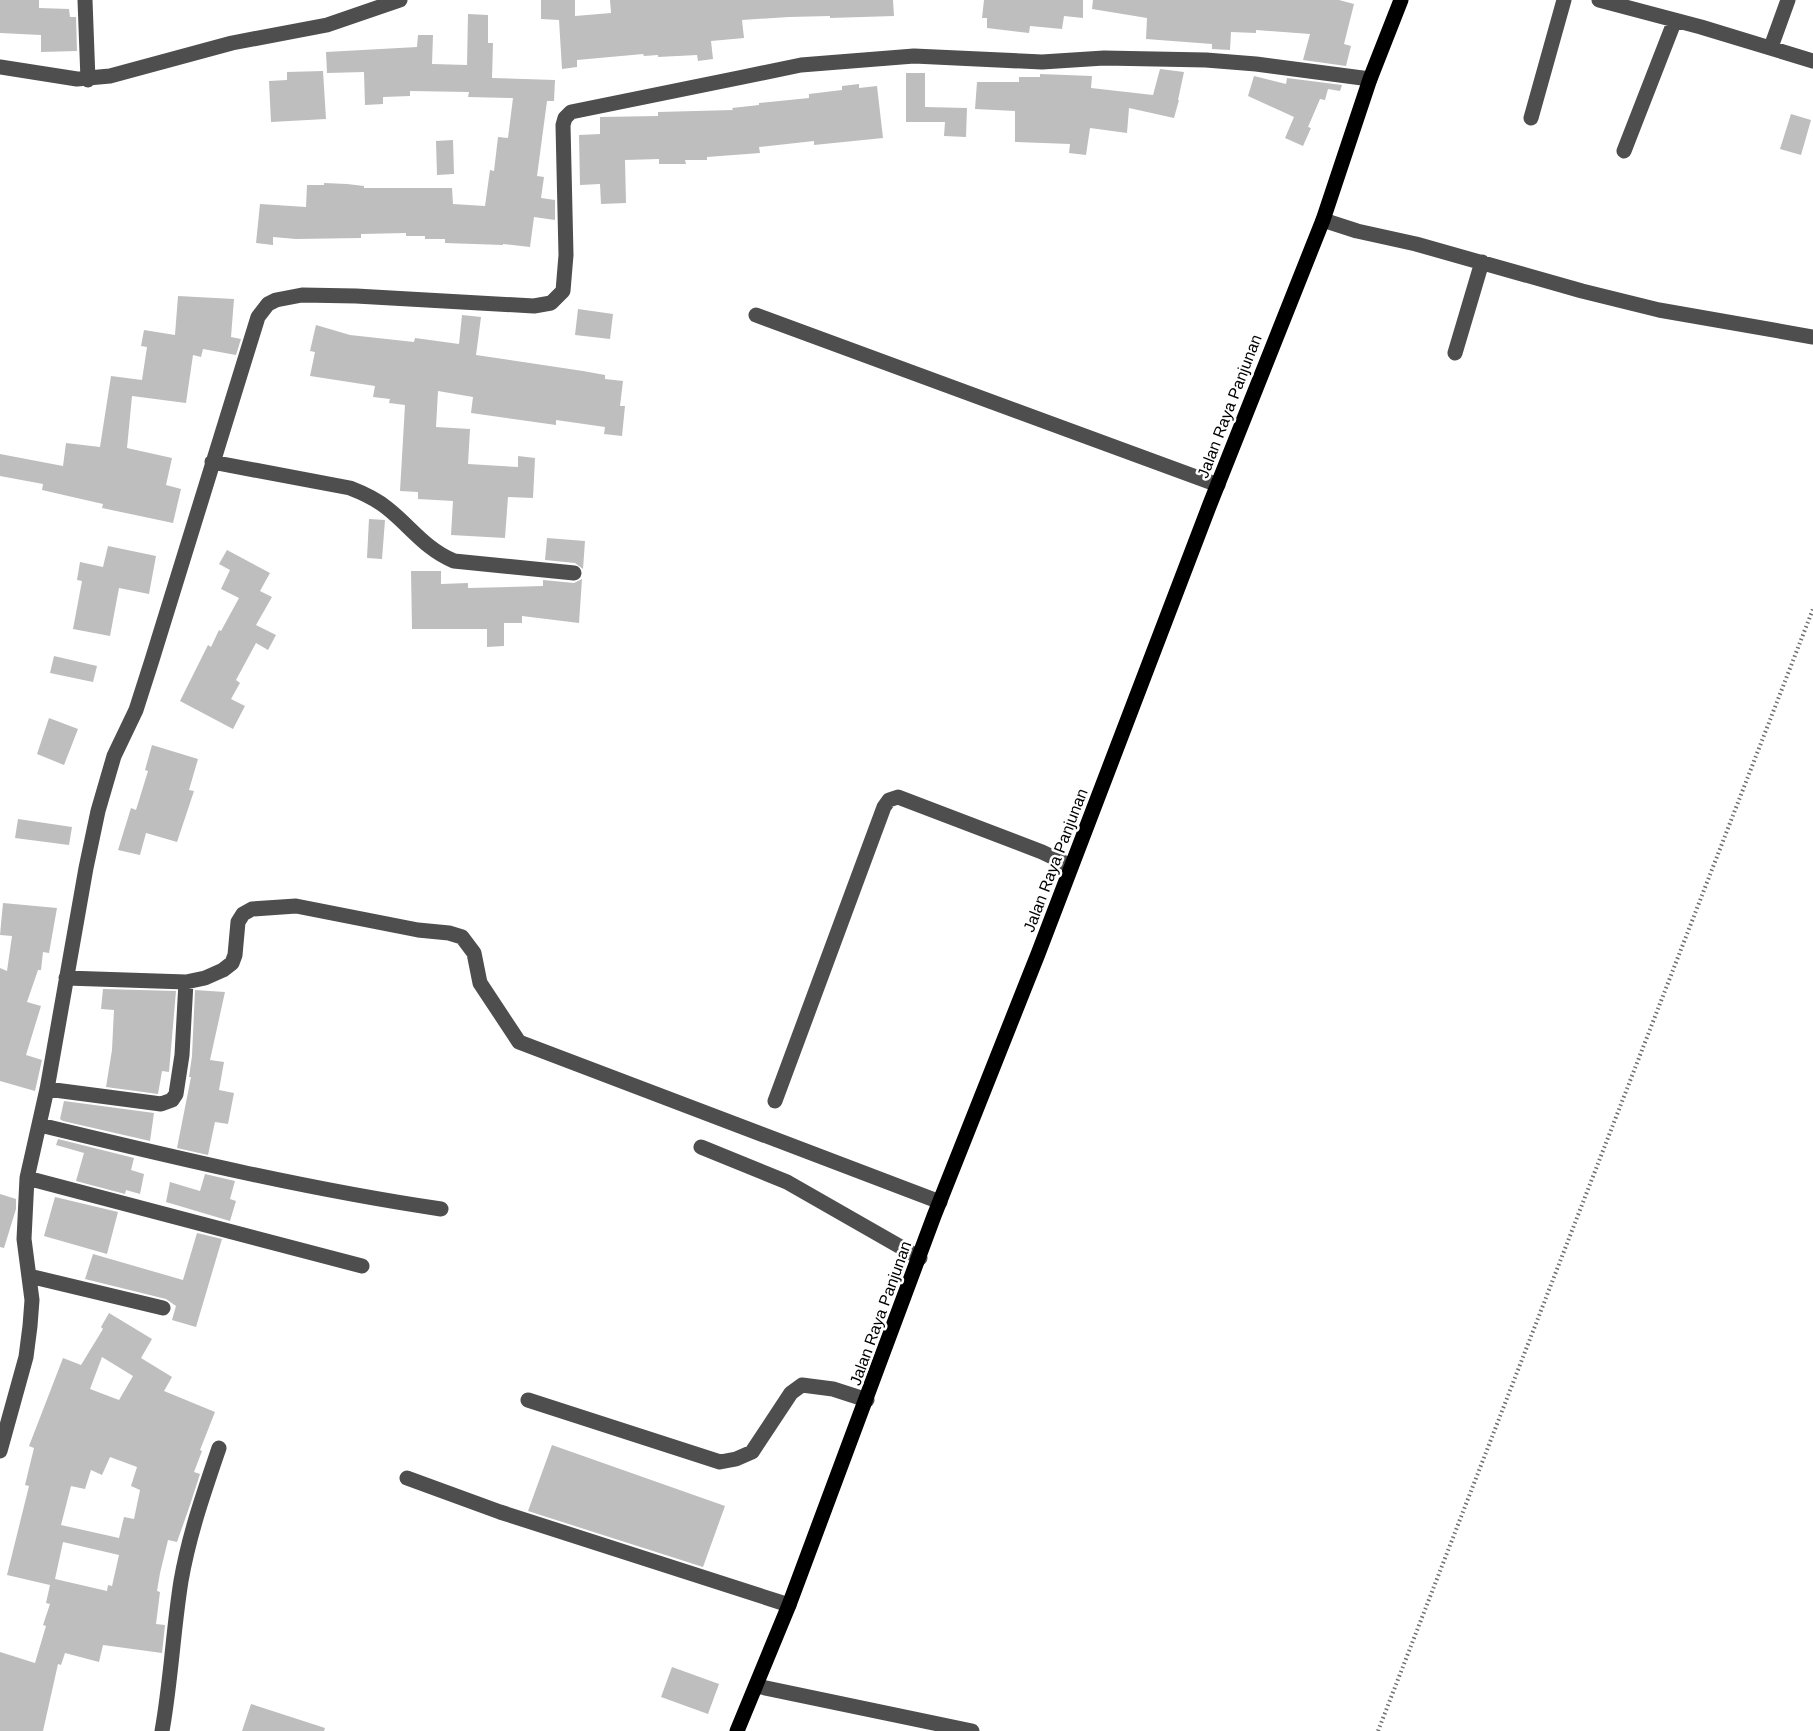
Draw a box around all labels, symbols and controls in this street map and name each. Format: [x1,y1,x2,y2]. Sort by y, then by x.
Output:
street label: Jalan Raya Panjunan [1194,332,1265,480]
street label: Jalan Raya Panjunan [1020,786,1091,934]
street label: Jalan Raya Panjunan [846,1239,914,1388]

